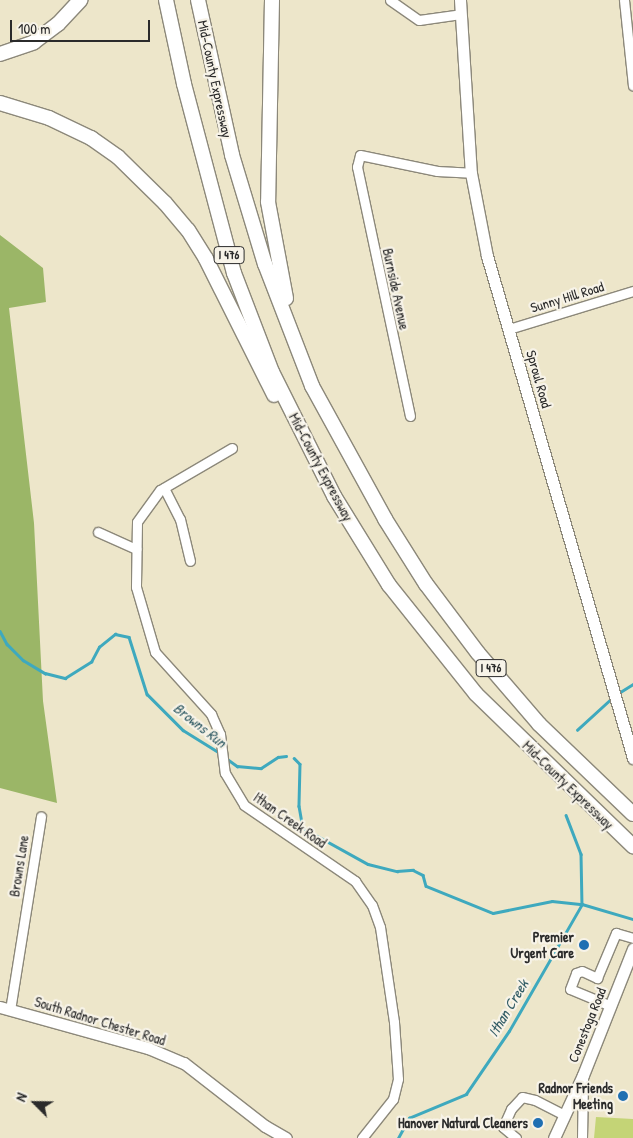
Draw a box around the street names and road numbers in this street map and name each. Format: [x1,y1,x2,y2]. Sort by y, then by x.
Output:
street label: Mid-County Expressway [194,19,236,139]
road number: I 476 [213,246,245,264]
street label: Burnside Avenue [379,247,413,331]
street label: Sunny Hill Road [528,278,606,316]
street label: Sproul Road [523,348,555,410]
street label: Mid-County Expressway [285,410,357,524]
road number: I 476 [475,658,507,678]
street label: Mid-County Expressway [519,737,617,833]
street label: Ithan Creek Road [250,789,330,851]
street label: Browns Lane [6,834,32,898]
street label: Conestoga Road [564,985,610,1065]
street label: South Radnor Chester Road [33,993,167,1049]

